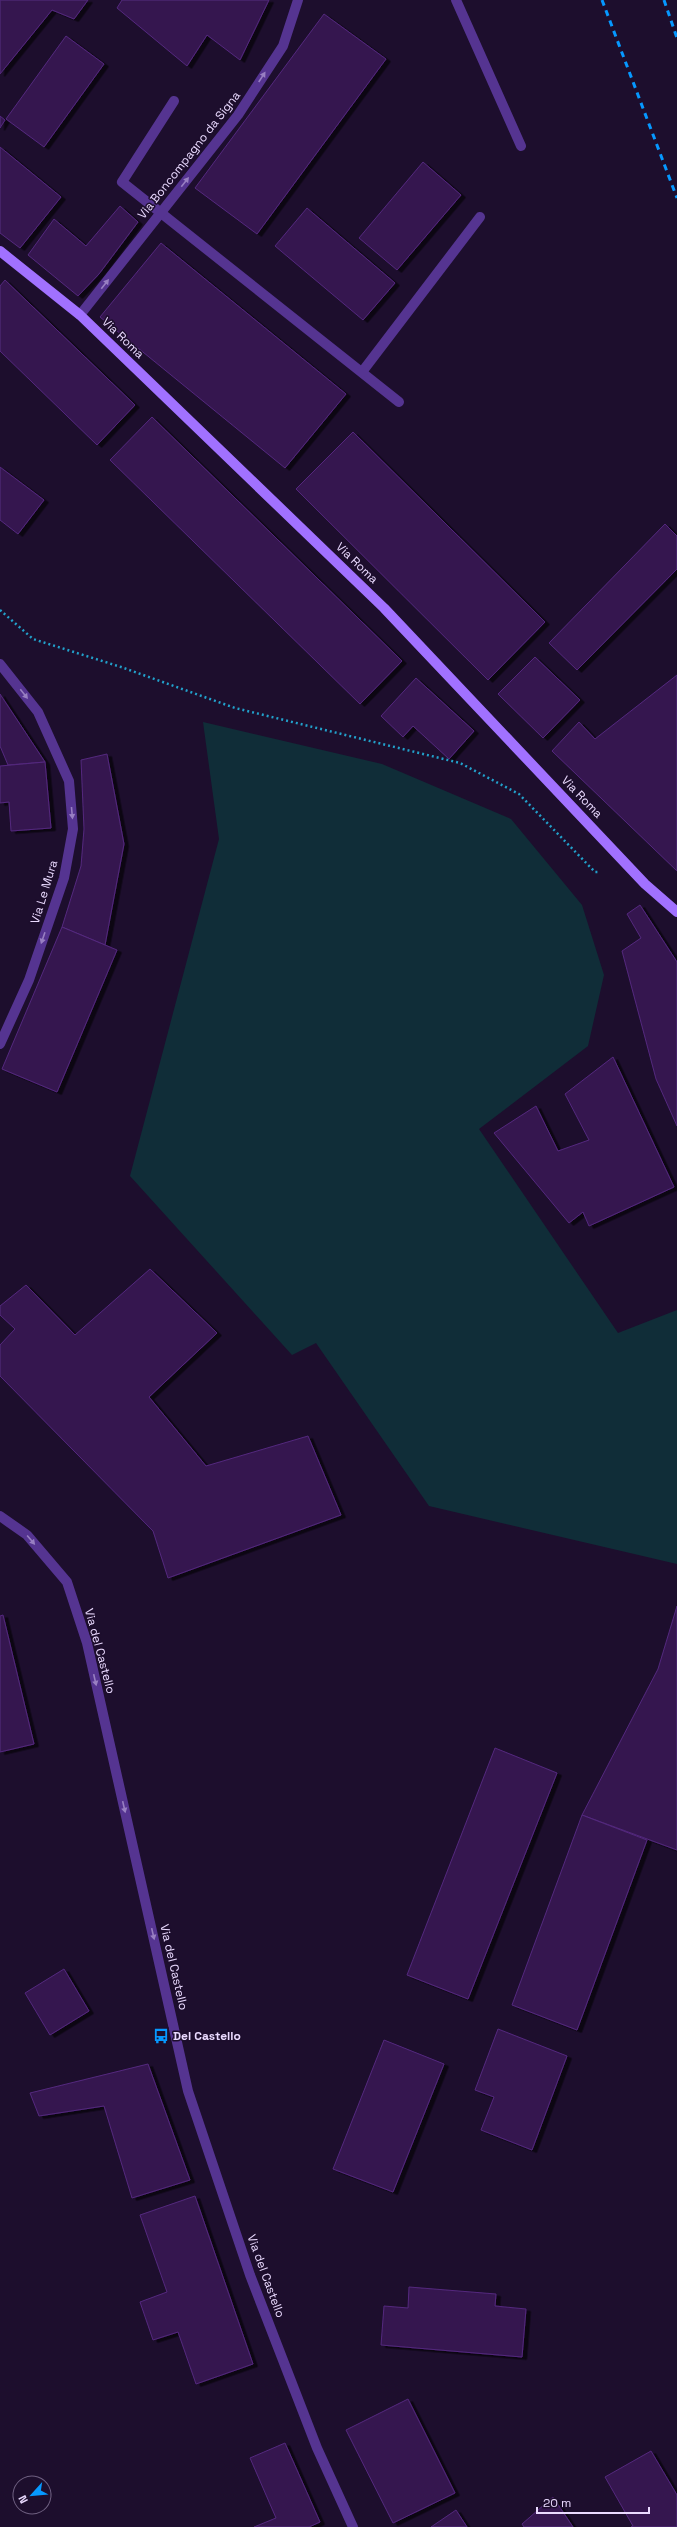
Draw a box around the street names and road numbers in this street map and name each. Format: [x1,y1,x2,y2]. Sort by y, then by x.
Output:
street label: Via Boncompagno da Signa [134,88,244,222]
street label: Via Roma [99,314,148,362]
street label: Via Roma [333,539,382,587]
street label: Via Roma [558,773,606,822]
street label: Via Le Mura [27,858,61,926]
street label: Via del Castello [81,1607,119,1695]
street label: Via del Castello [156,1922,192,2012]
street label: Via del Castello [243,2232,289,2320]

